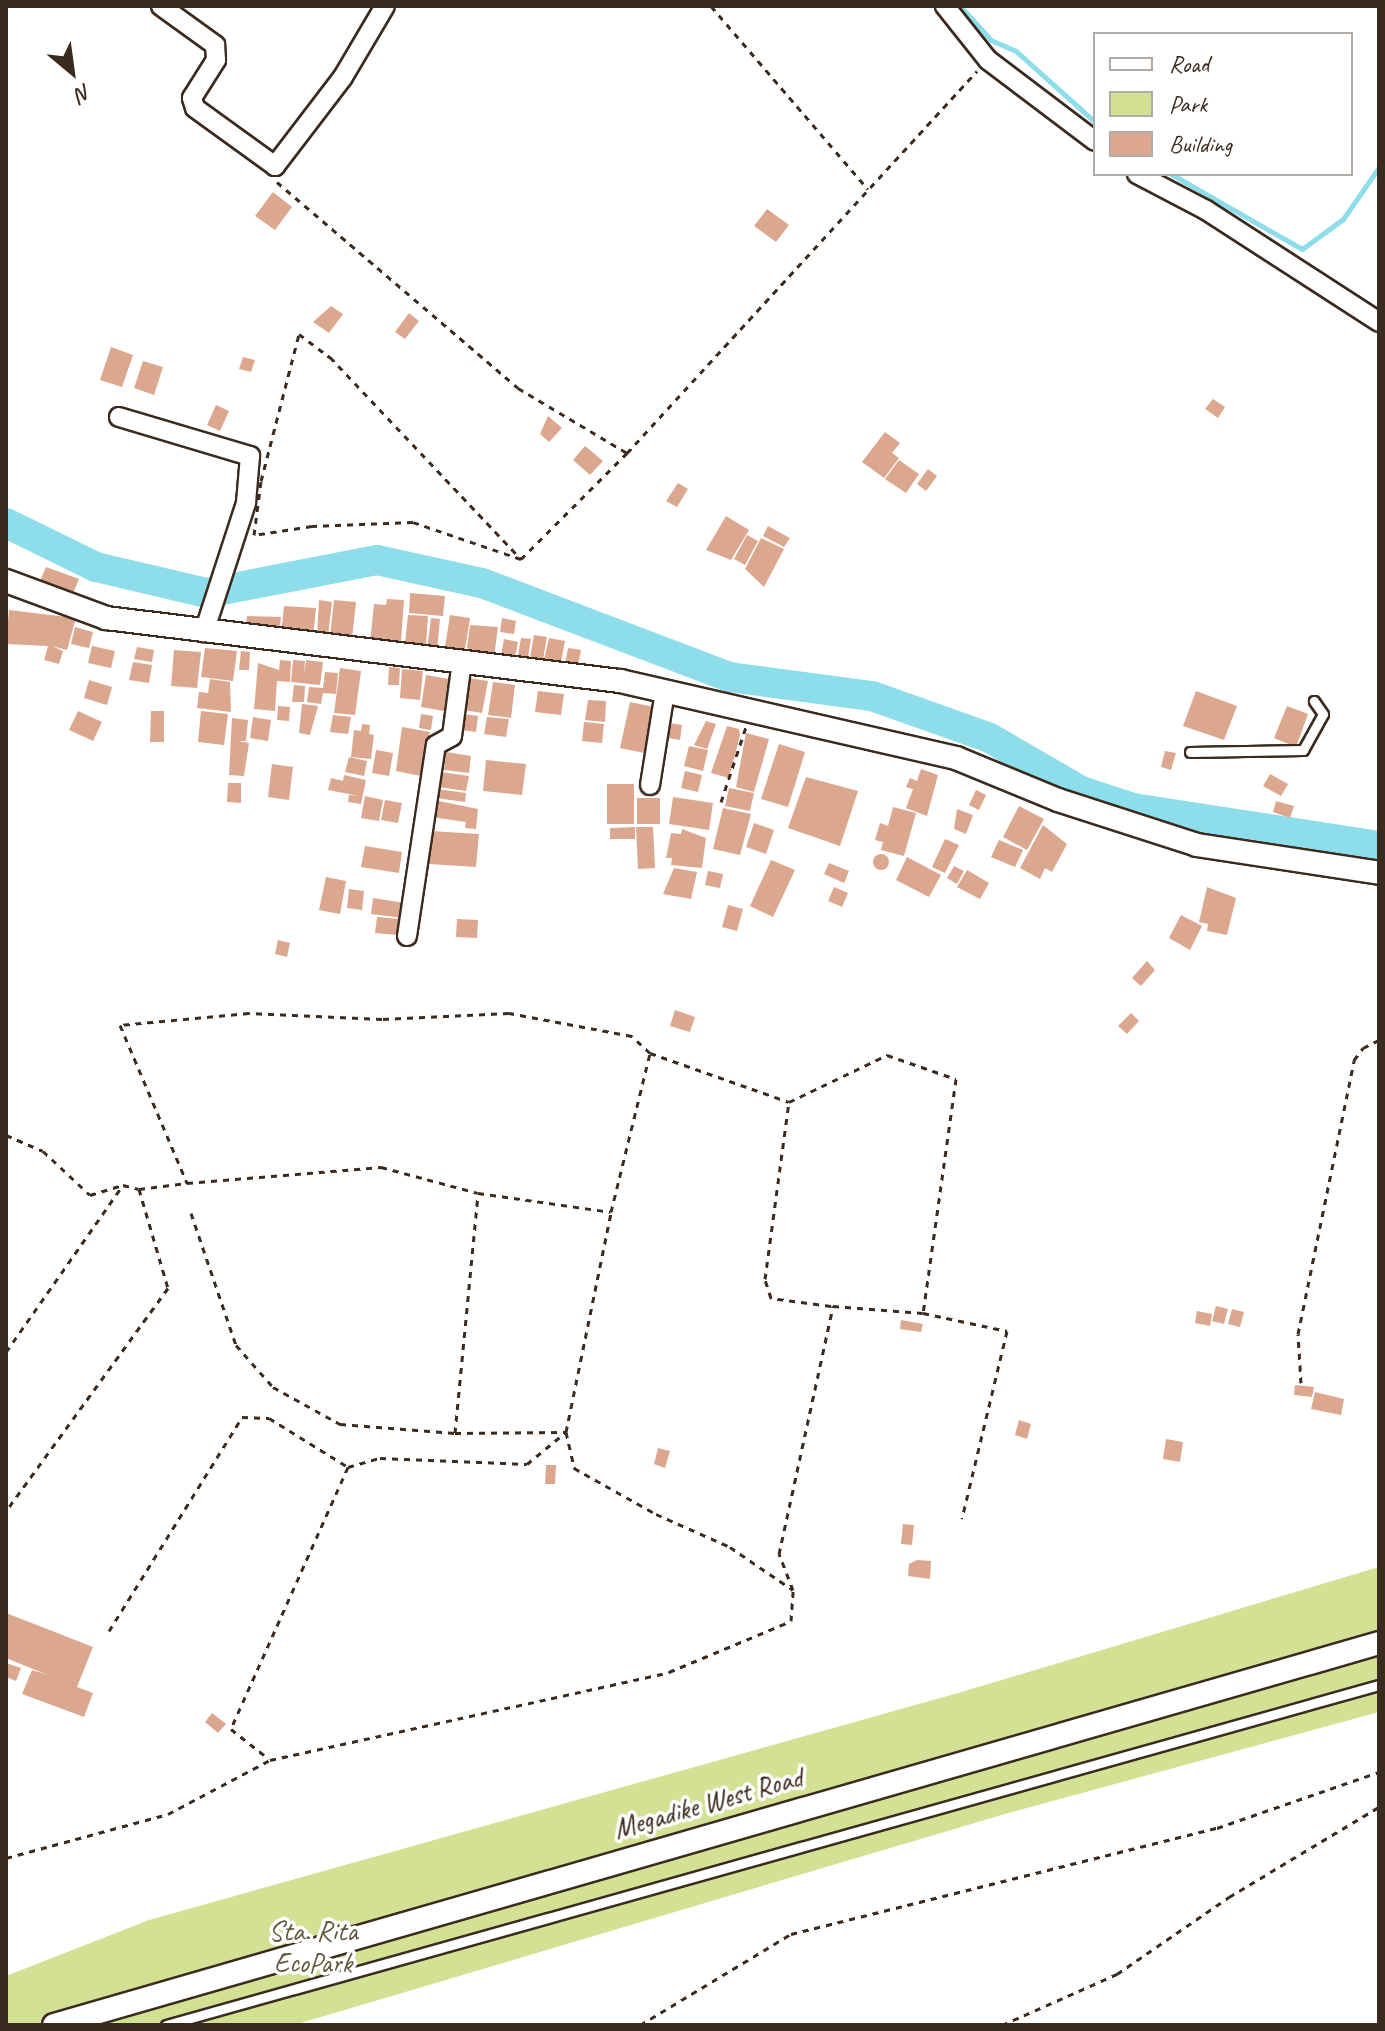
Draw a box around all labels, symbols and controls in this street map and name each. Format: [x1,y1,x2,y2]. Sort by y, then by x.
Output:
north arrow [32,32,112,112]
legend [1093,32,1353,176]
text: Road [1169,49,1209,79]
text: N [71,77,96,109]
text: Park [1169,89,1207,119]
text: Building [1169,129,1232,159]
street label: Megadike West Road [610,1760,806,1846]
park label: Sta. Rita EcoPark [269,1914,357,1980]

